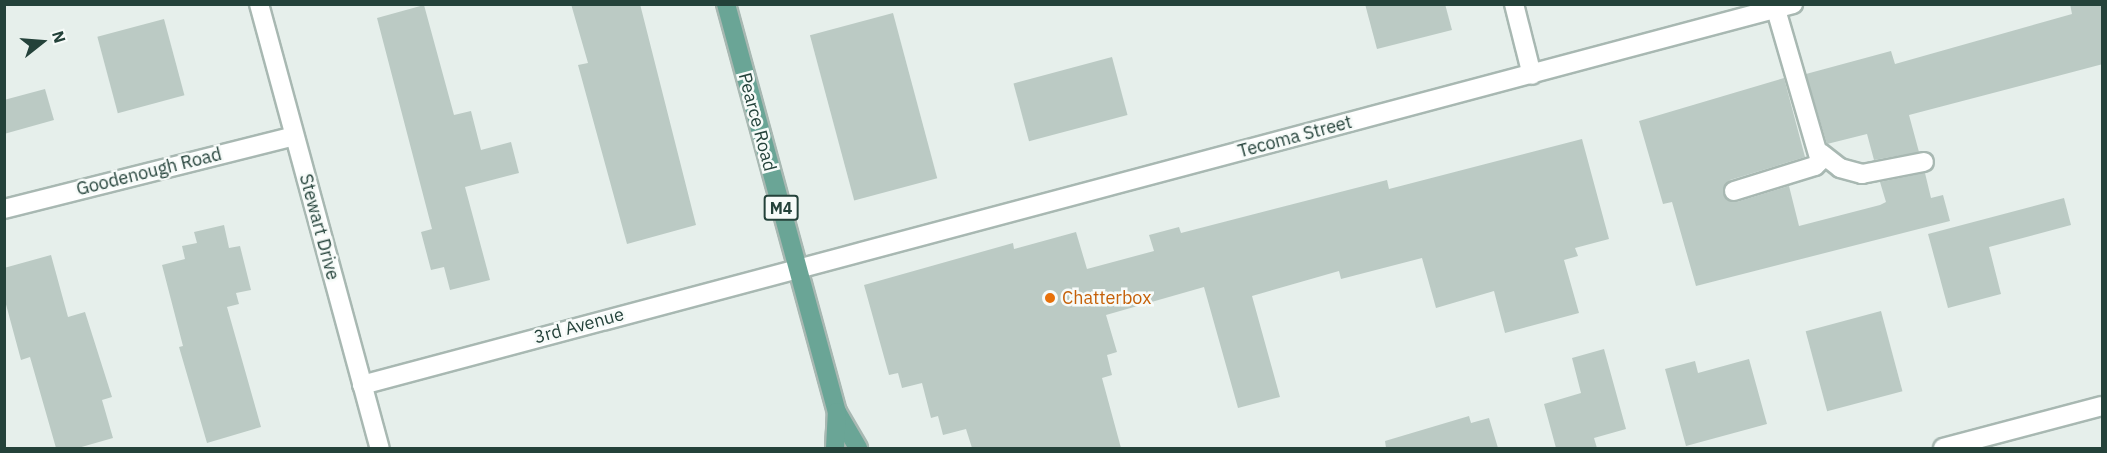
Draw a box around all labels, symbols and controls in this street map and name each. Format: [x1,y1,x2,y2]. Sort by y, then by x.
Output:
north arrow [12,12,72,72]
text: N [48,28,70,45]
street label: Pearce Road [733,70,781,174]
street label: Tecoma Street [1236,111,1354,163]
street label: Goodenough Road [74,144,224,200]
street label: Stewart Drive [294,172,344,282]
road number: M4 [763,195,799,221]
place label: Chatterbox [1062,287,1151,309]
marker: Chatterbox [1043,291,1057,305]
street label: 3rd Avenue [532,304,626,348]

